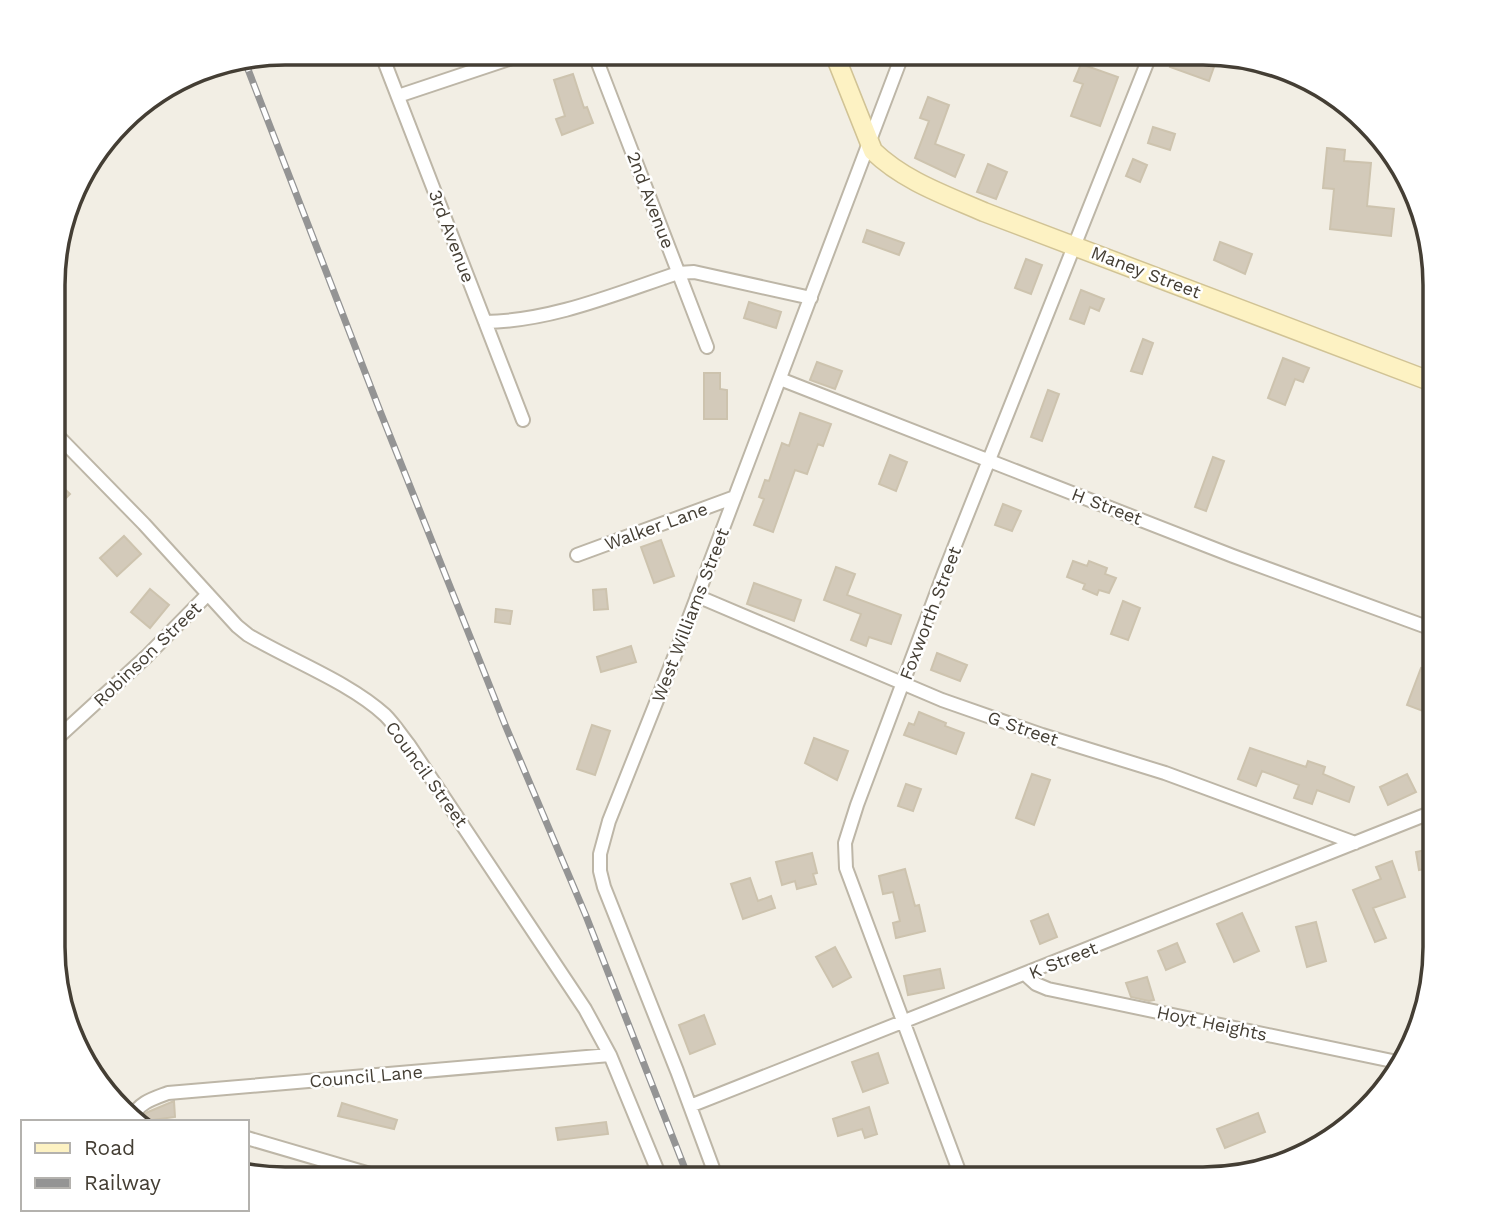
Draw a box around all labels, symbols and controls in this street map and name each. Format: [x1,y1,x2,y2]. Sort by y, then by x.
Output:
street label: 2nd Avenue [623,149,679,251]
street label: 3rd Avenue [425,187,479,285]
street label: Maney Street [1088,241,1204,303]
street label: H Street [1069,483,1146,529]
street label: Walker Lane [602,498,710,554]
street label: West Williams Street [647,525,733,705]
street label: Foxworth Street [895,543,965,683]
street label: Robinson Street [89,597,205,711]
street label: G Street [985,706,1062,750]
street label: Council Street [382,717,473,831]
street label: K Street [1026,937,1101,983]
street label: Hoyt Heights [1155,1001,1269,1045]
street label: Council Lane [308,1061,424,1091]
legend [21,1120,248,1211]
text: Road [84,1135,135,1160]
text: Railway [84,1170,161,1195]

